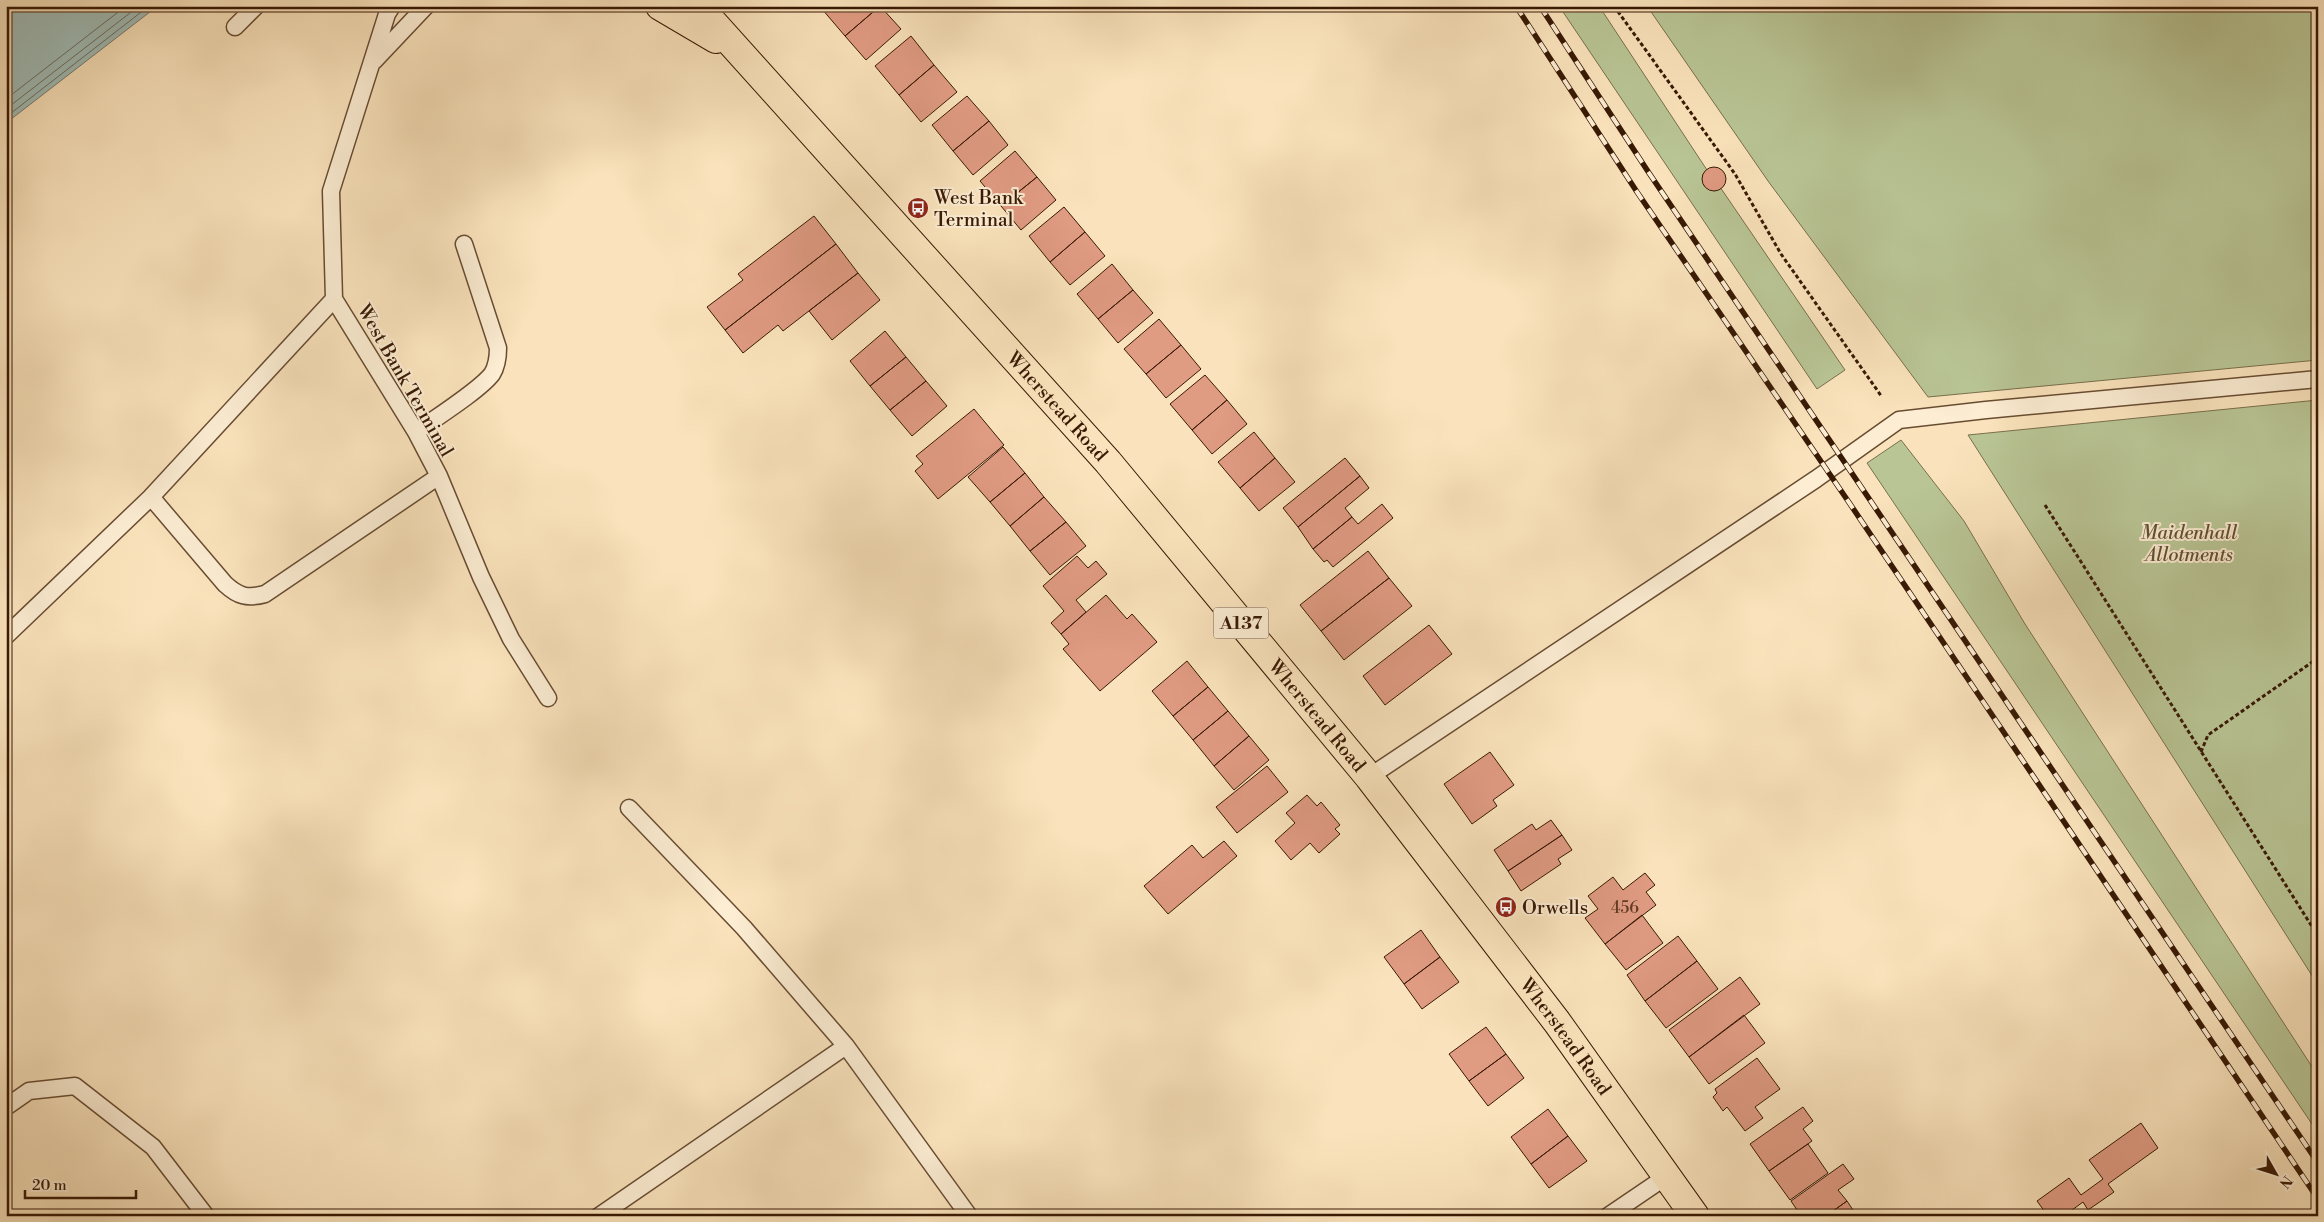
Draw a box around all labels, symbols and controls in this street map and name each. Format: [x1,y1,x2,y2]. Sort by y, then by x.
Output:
place label: West Bank Terminal [933,186,1024,232]
bus stop icon: West Bank Terminal [906,196,930,220]
street label: West Bank Terminal [351,299,459,461]
street label: Wherstead Road [1001,346,1113,467]
park label: Maidenhall Allotments [2141,521,2237,567]
road number: A137 [1214,608,1268,638]
street label: Wherstead Road [1263,654,1371,777]
bus stop icon: Orwells [1494,895,1518,919]
place label: Orwells [1522,896,1588,920]
house number: 456 [1611,898,1639,918]
street label: Wherstead Road [1514,973,1616,1100]
north arrow [2252,1150,2302,1200]
scale bar [25,1167,136,1199]
text: N [2275,1172,2296,1192]
text: 20 m [32,1176,67,1195]

